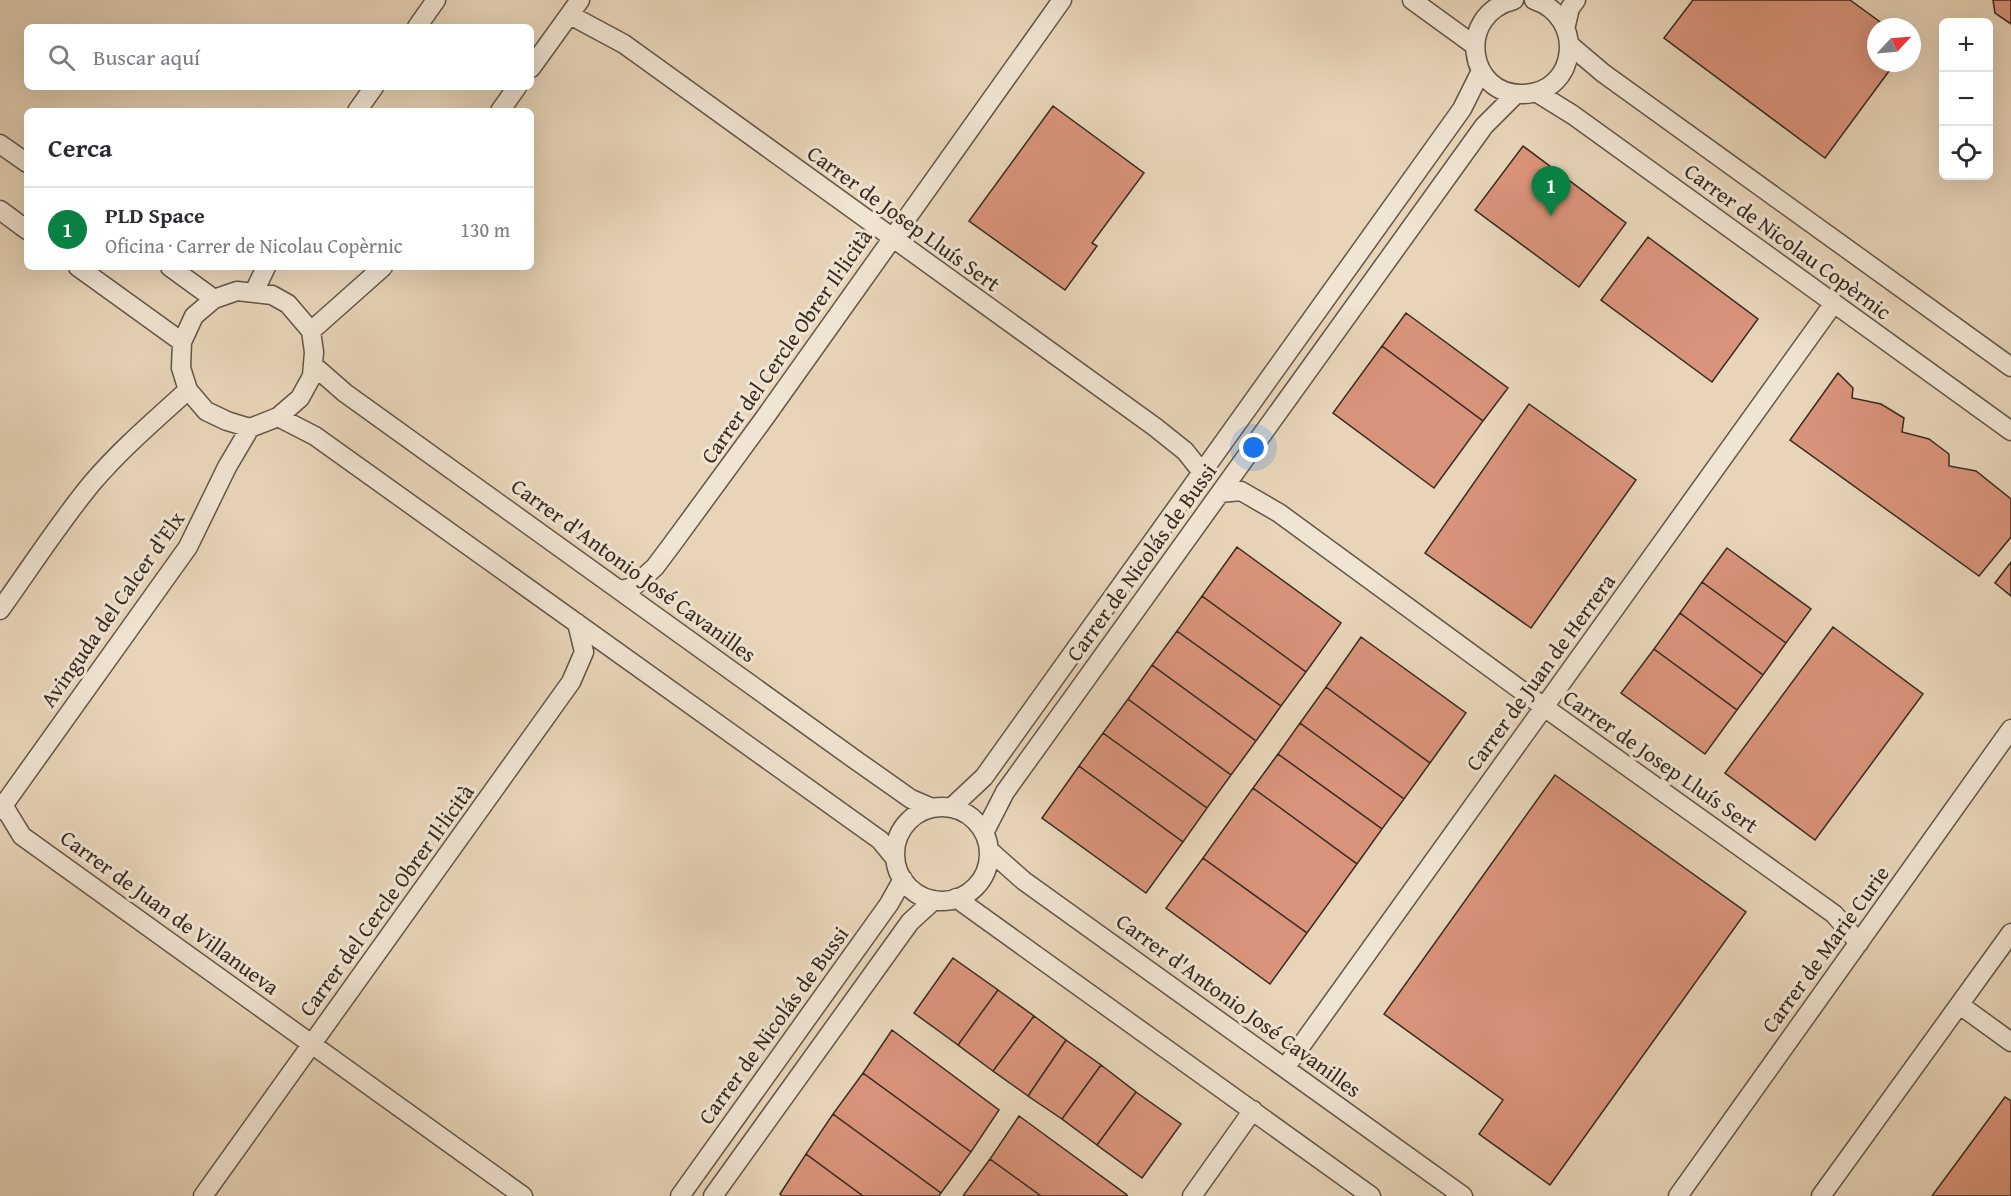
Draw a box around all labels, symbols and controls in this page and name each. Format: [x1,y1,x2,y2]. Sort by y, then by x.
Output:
north arrow [1867,18,1921,72]
map controls [1939,18,1993,180]
button: + [1939,18,1993,72]
search box [24,24,534,90]
icon: search [45,41,78,74]
text: Buscar aquí [93,41,200,73]
button: − [1939,72,1993,126]
button: locate [1939,126,1993,180]
text: Cerca [48,128,112,167]
street label: Carrer de Josep Lluís Sert [801,137,1007,299]
street label: Carrer de Nicolau Copèrnic [1678,155,1898,327]
pin: 1 [1532,166,1570,216]
text: PLD Space [105,199,205,231]
text: 1 [62,215,73,244]
text: 130 m [460,215,510,244]
street label: Carrer del Cercle Obrer Il·licità [693,222,880,470]
text: Oficina · Carrer de Nicolau Copèrnic [105,231,403,260]
your location [1239,433,1268,462]
street label: Carrer de Nicolás de Bussi [1058,456,1224,668]
street label: Carrer d'Antonio José Cavanilles [505,470,763,670]
street label: Avinguda del Calcer d'Elx [32,504,192,714]
street label: Carrer de Juan de Herrera [1457,566,1623,777]
street label: Carrer de Josep Lluís Sert [1557,681,1765,841]
street label: Carrer del Cercle Obrer Il·licità [291,777,482,1023]
street label: Carrer de Juan de Villanueva [54,822,286,1003]
street label: Carrer de Marie Curie [1753,859,1897,1039]
street label: Carrer d'Antonio José Cavanilles [1110,905,1368,1105]
street label: Carrer de Nicolás de Bussi [690,919,856,1131]

